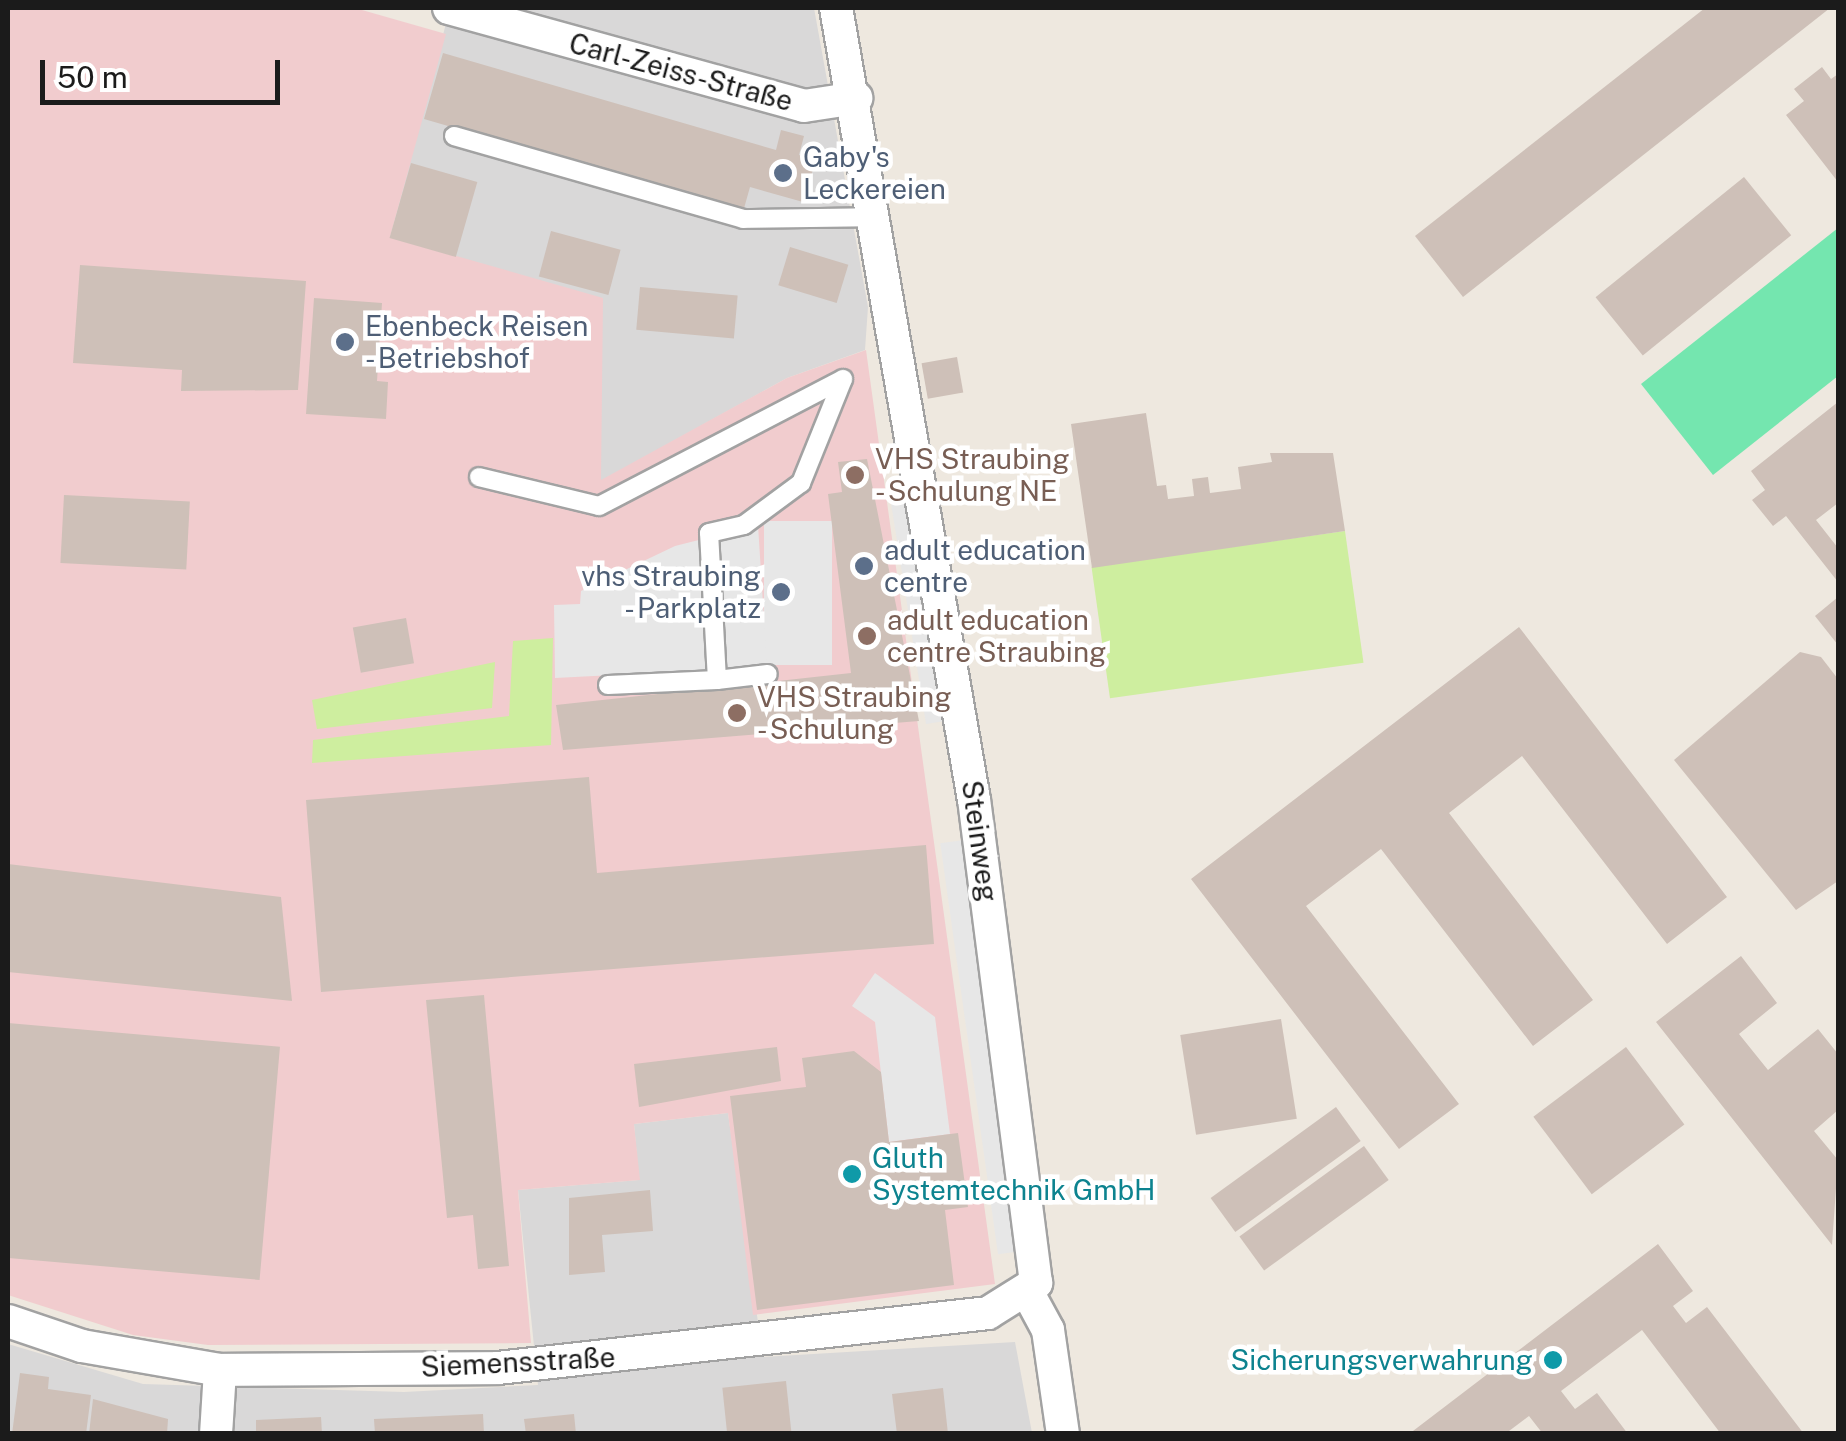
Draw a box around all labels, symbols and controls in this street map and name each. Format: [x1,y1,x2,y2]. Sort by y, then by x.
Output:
street label: Carl-Zeiss-Straße [566,26,796,118]
scale bar [45,40,285,102]
text: 50 m [57,59,128,95]
place label: Gaby's Leckereien [803,140,946,206]
marker: Gaby's Leckereien [772,162,794,184]
place label: Ebenbeck Reisen - Betriebshof [365,309,588,375]
marker: Ebenbeck Reisen - Betriebshof [334,331,356,353]
place label: VHS Straubing - Schulung NE [875,442,1070,508]
marker: VHS Straubing - Schulung NE [844,464,866,486]
place label: adult education centre [884,533,1086,599]
marker: adult education centre [853,555,875,577]
place label: vhs Straubing - Parkplatz [581,559,761,625]
marker: vhs Straubing - Parkplatz [770,581,792,603]
place label: adult education centre Straubing [887,603,1107,669]
marker: adult education centre Straubing [856,625,878,647]
place label: VHS Straubing - Schulung [757,680,952,746]
marker: VHS Straubing - Schulung [726,702,748,724]
street label: Steinweg [955,778,1005,904]
place label: Gluth Systemtechnik GmbH [872,1141,1156,1207]
marker: Gluth Systemtechnik GmbH [841,1163,863,1185]
street label: Siemensstraße [420,1340,616,1384]
place label: Sicherungsverwahrung [1231,1343,1533,1377]
marker: Sicherungsverwahrung [1542,1349,1564,1371]

